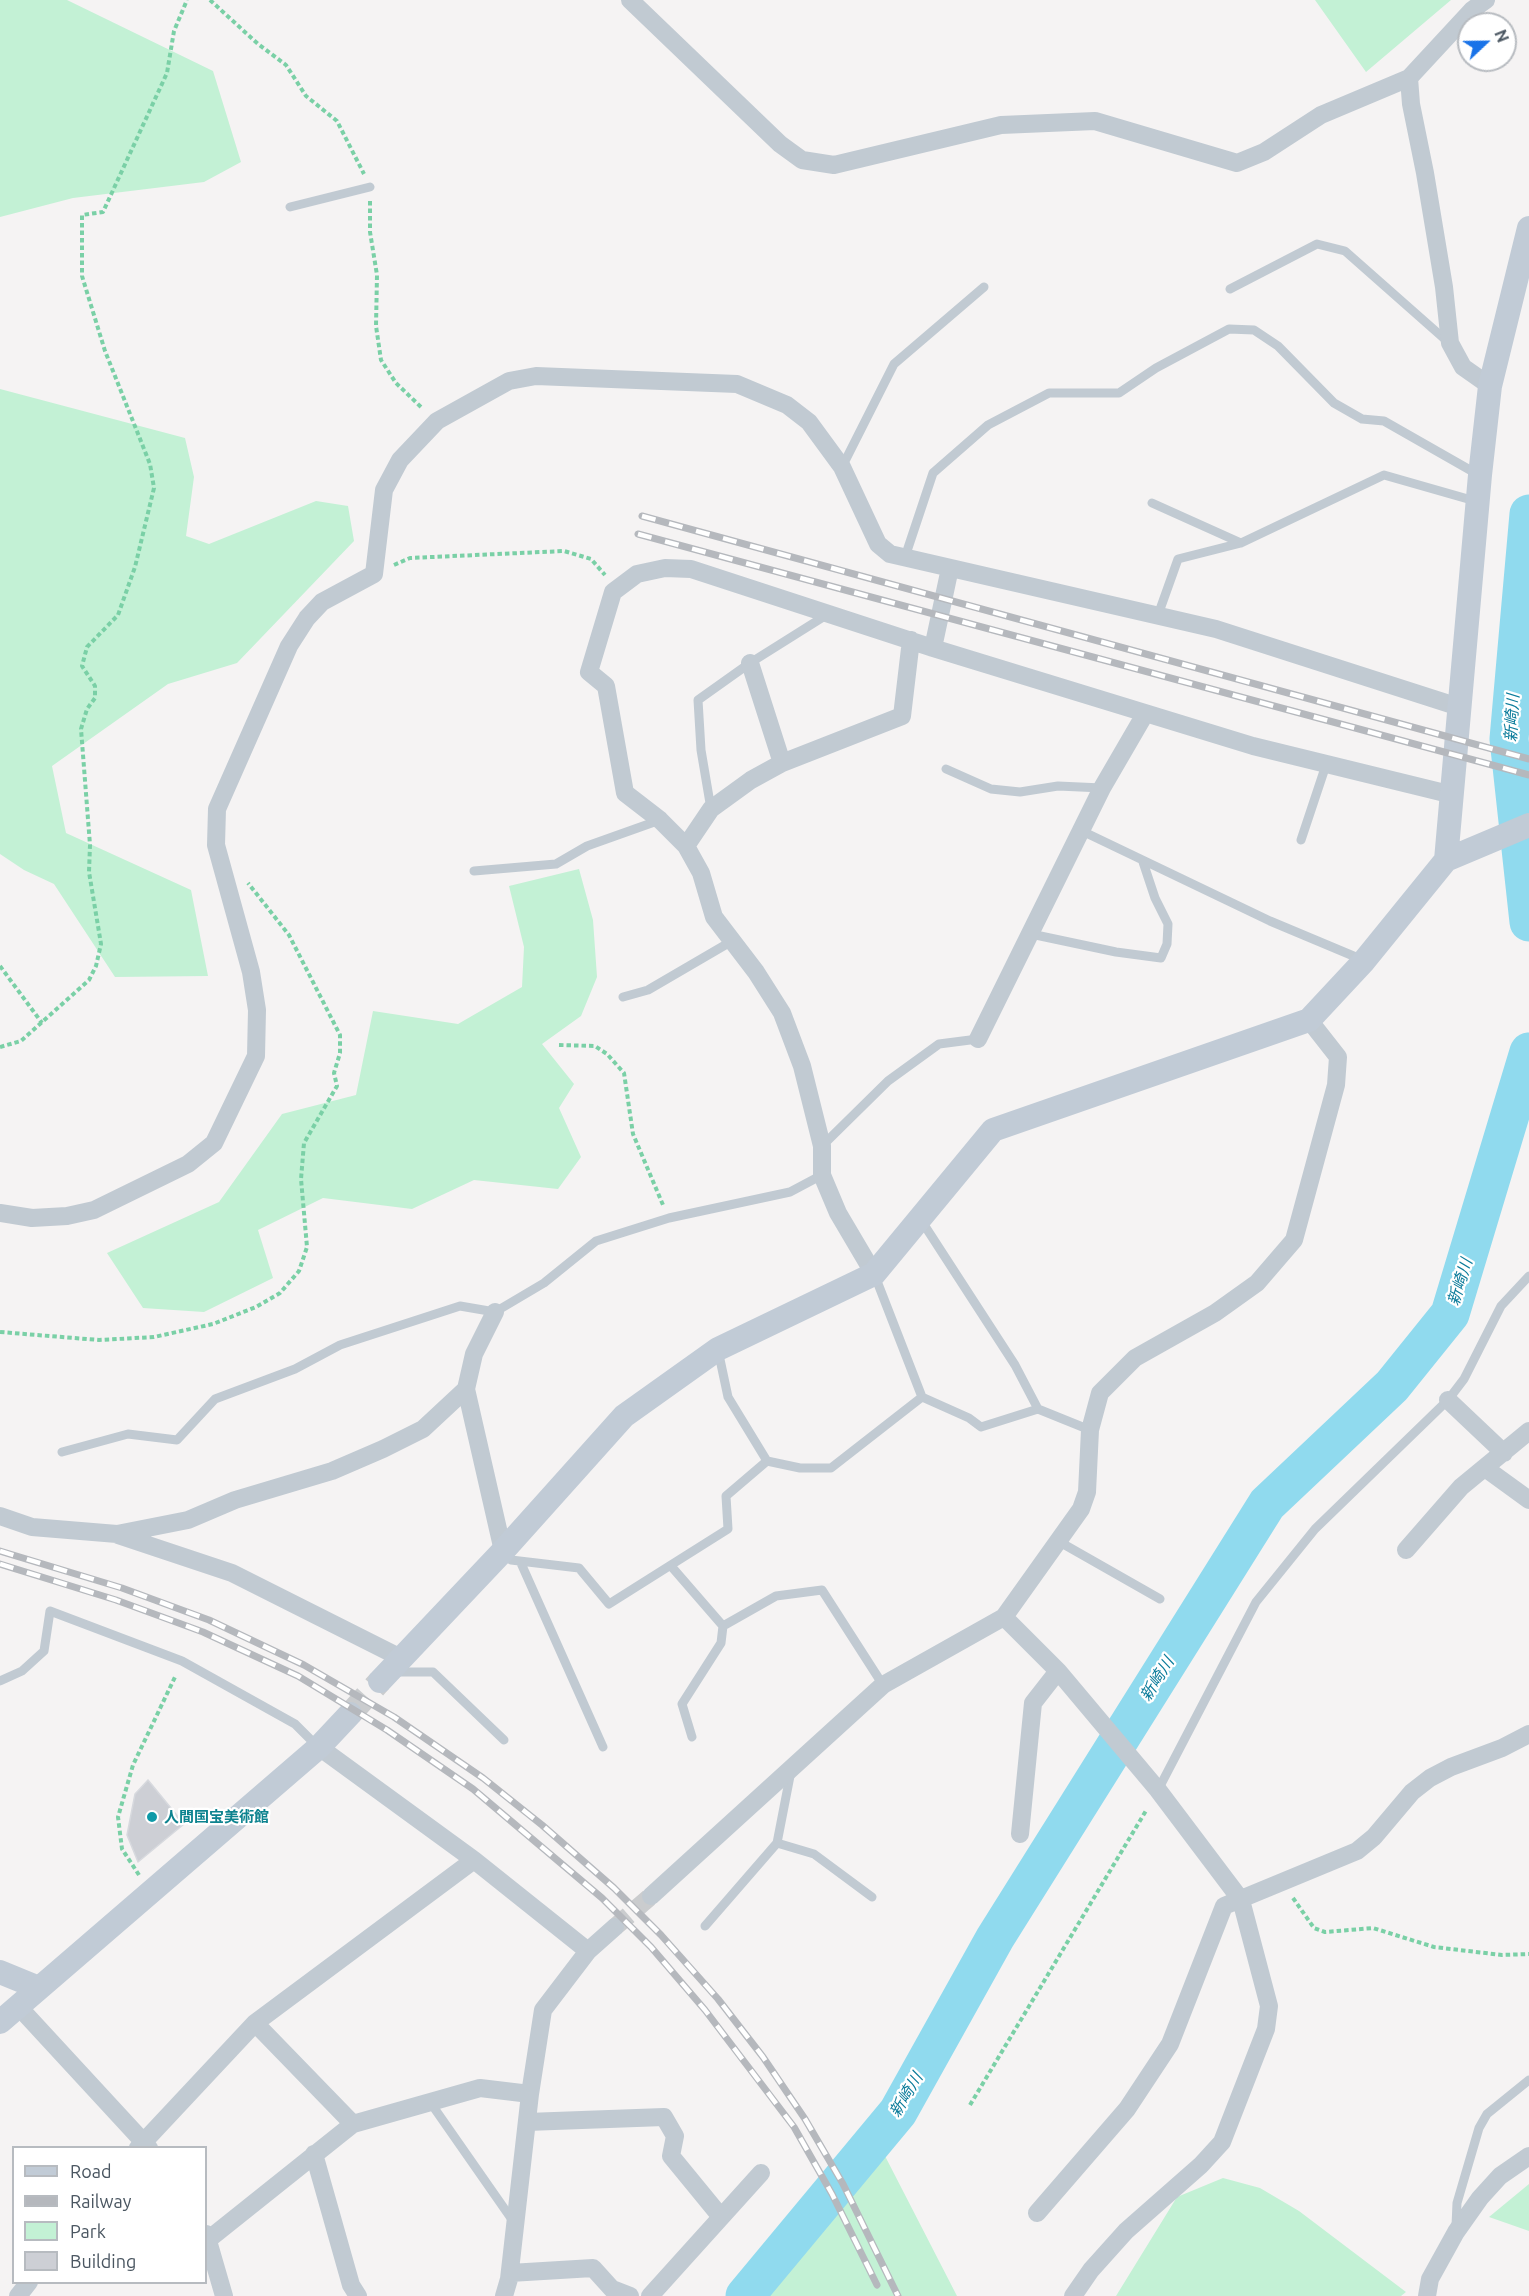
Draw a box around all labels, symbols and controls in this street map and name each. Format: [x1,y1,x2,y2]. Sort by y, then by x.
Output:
north arrow [1457,12,1517,72]
text: N [1491,27,1512,45]
water label: 新崎川 [1501,694,1523,742]
water label: 新崎川 [1444,1256,1476,1308]
water label: 新崎川 [1136,1654,1178,1704]
place label: 人間国宝美術館 [164,1808,269,1826]
marker: 人間国宝美術館 [145,1810,159,1824]
water label: 新崎川 [885,2069,927,2121]
legend [12,2146,207,2284]
text: Road [70,2161,112,2181]
text: Railway [70,2191,131,2211]
text: Park [70,2221,106,2241]
text: Building [70,2251,136,2271]

